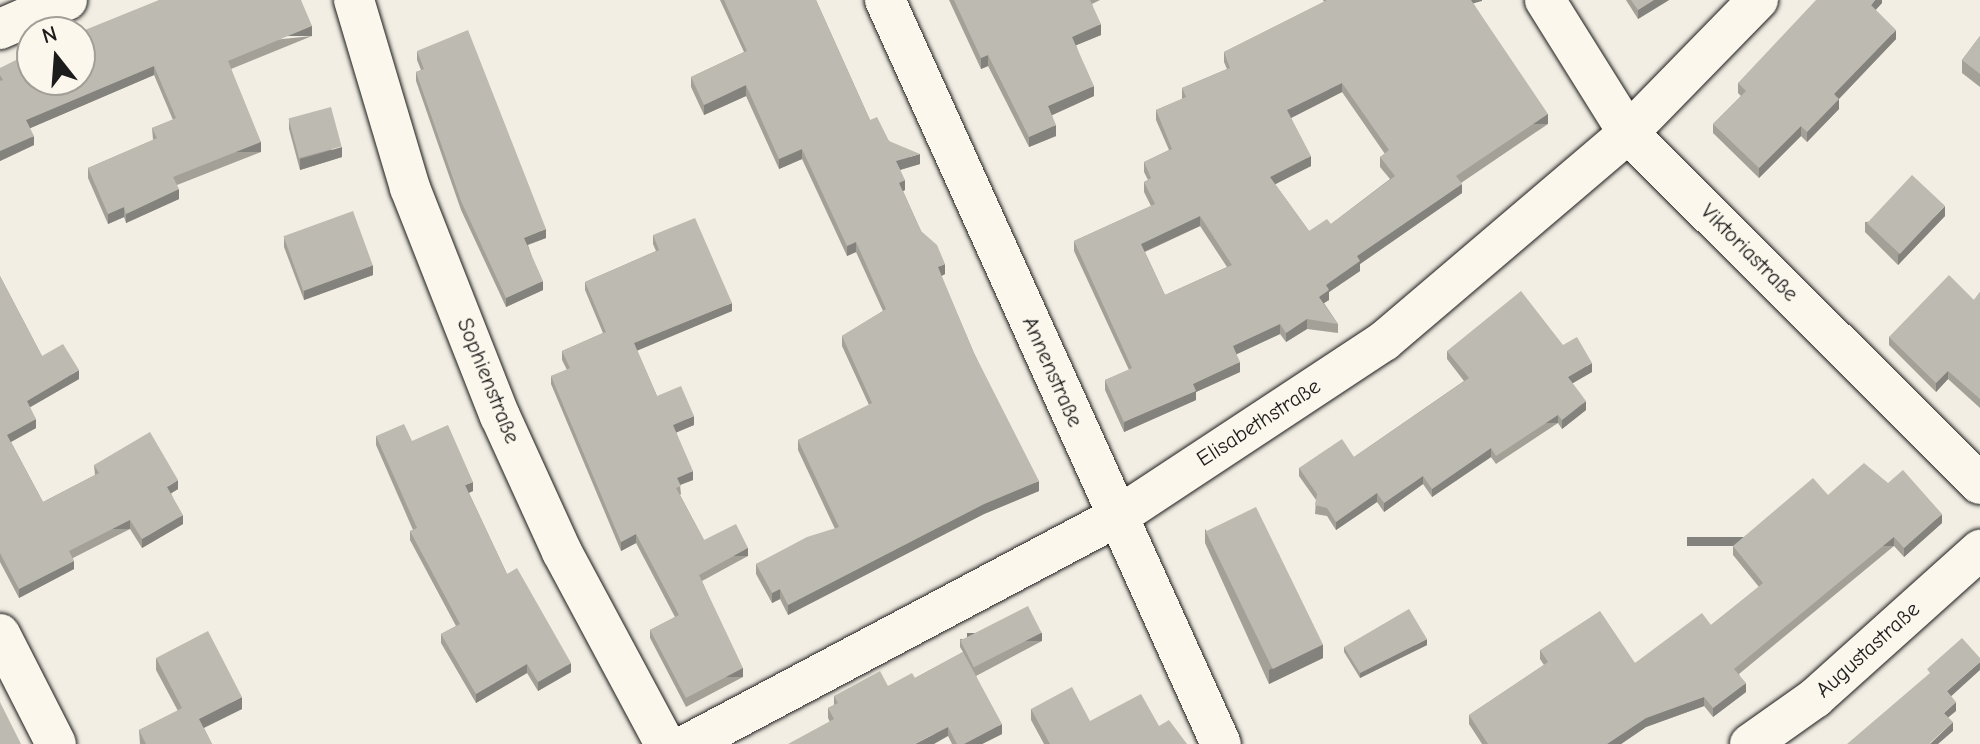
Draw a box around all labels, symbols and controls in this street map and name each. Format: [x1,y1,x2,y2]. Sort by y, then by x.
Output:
north arrow [16,16,96,96]
text: N [39,20,60,49]
street label: Viktoriastraße [1695,199,1803,307]
street label: Annenstraße [1016,313,1088,431]
street label: Sophienstraße [451,314,525,448]
street label: Elisabethstraße [1192,373,1326,473]
street label: Augustastraße [1811,596,1925,704]

